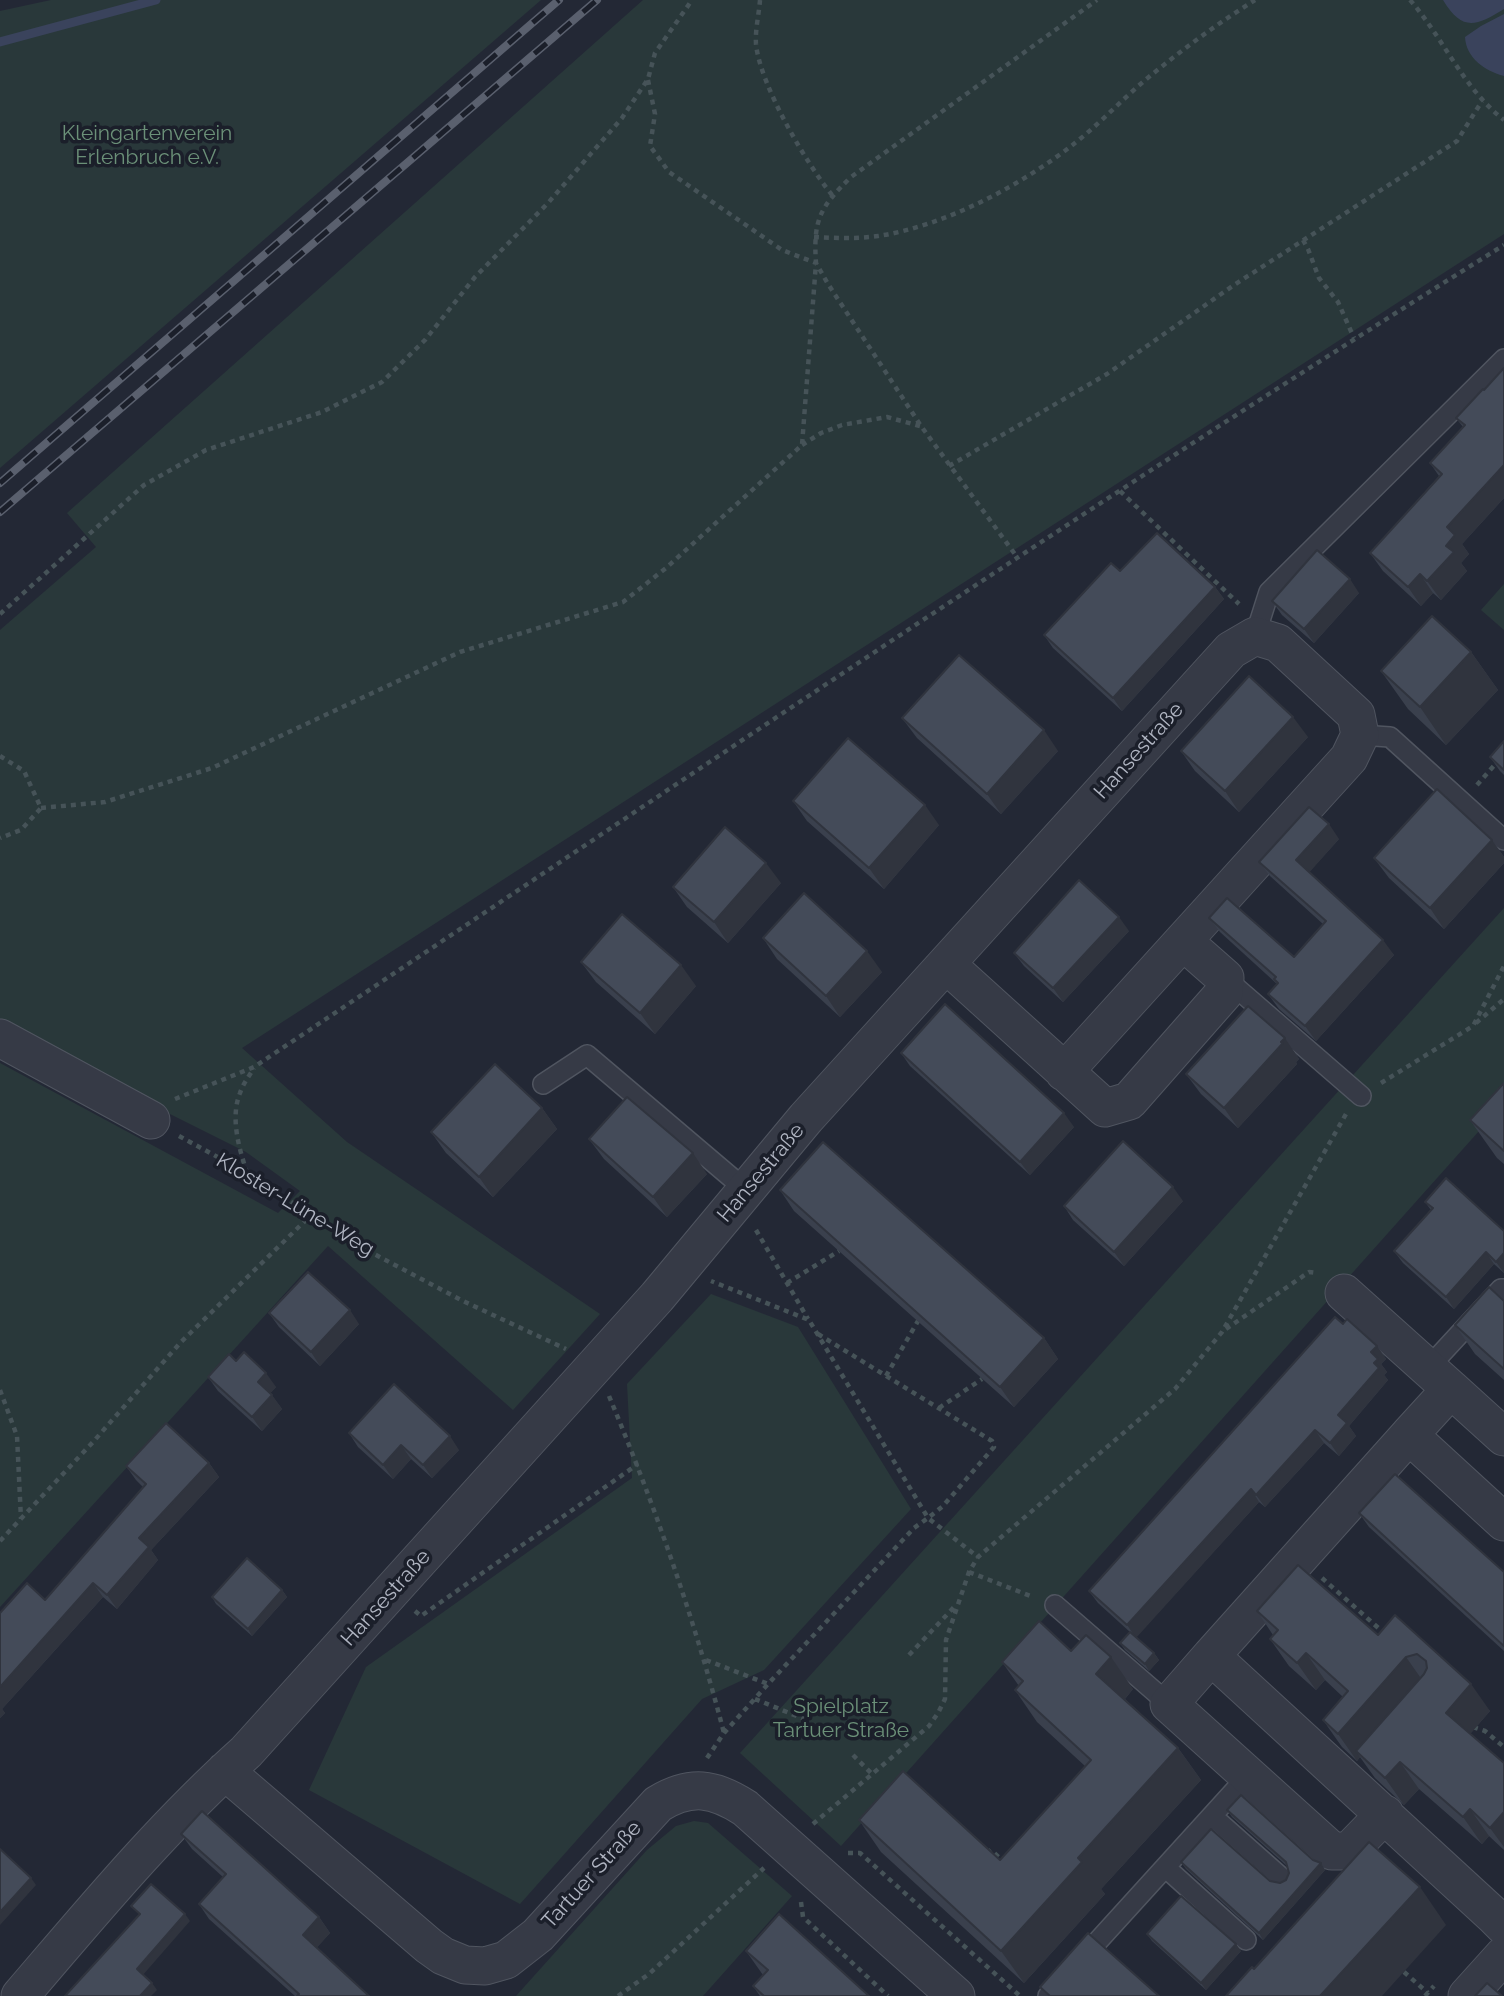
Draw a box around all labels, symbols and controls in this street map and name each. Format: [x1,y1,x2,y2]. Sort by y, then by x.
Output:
park label: Kleingartenverein Erlenbruch e.V. [62,121,232,171]
street label: Hansestraße [1089,697,1189,805]
street label: Hansestraße [712,1118,810,1228]
street label: Kloster-Lüne-Weg [211,1148,379,1262]
street label: Hansestraße [336,1544,436,1652]
park label: Spielplatz Tartuer Straße [773,1694,909,1744]
street label: Tartuer Straße [537,1816,647,1934]

